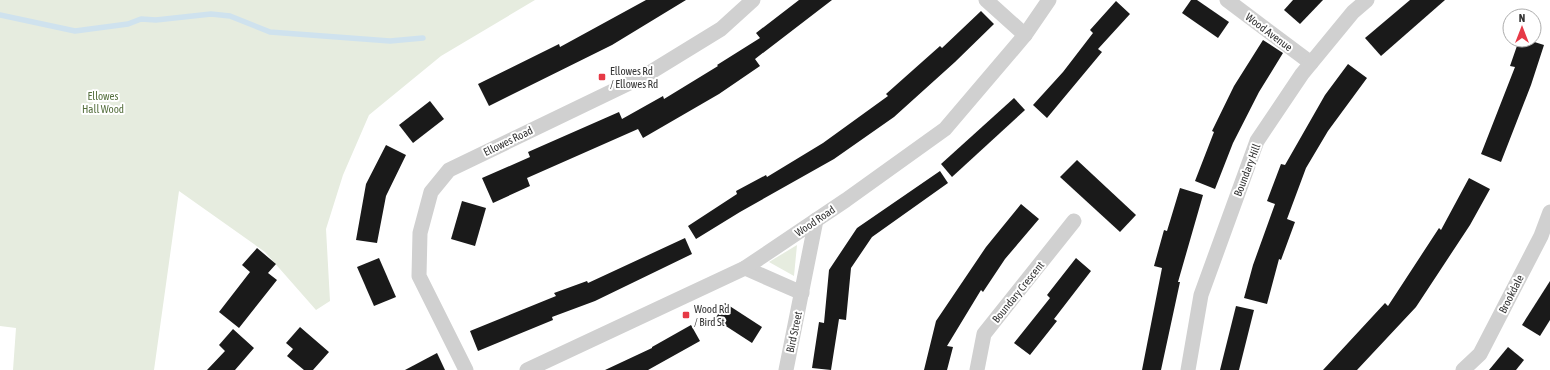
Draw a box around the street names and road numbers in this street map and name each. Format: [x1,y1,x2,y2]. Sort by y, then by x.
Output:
street label: Wood Avenue [1243,11,1295,53]
street label: Ellowes Road [481,124,535,158]
street label: Boundary Hill [1231,142,1263,198]
street label: Wood Road [793,203,837,239]
street label: Boundary Crescent [990,259,1046,325]
street label: Brookdale [1496,273,1526,315]
street label: Bird Street [784,310,804,354]

